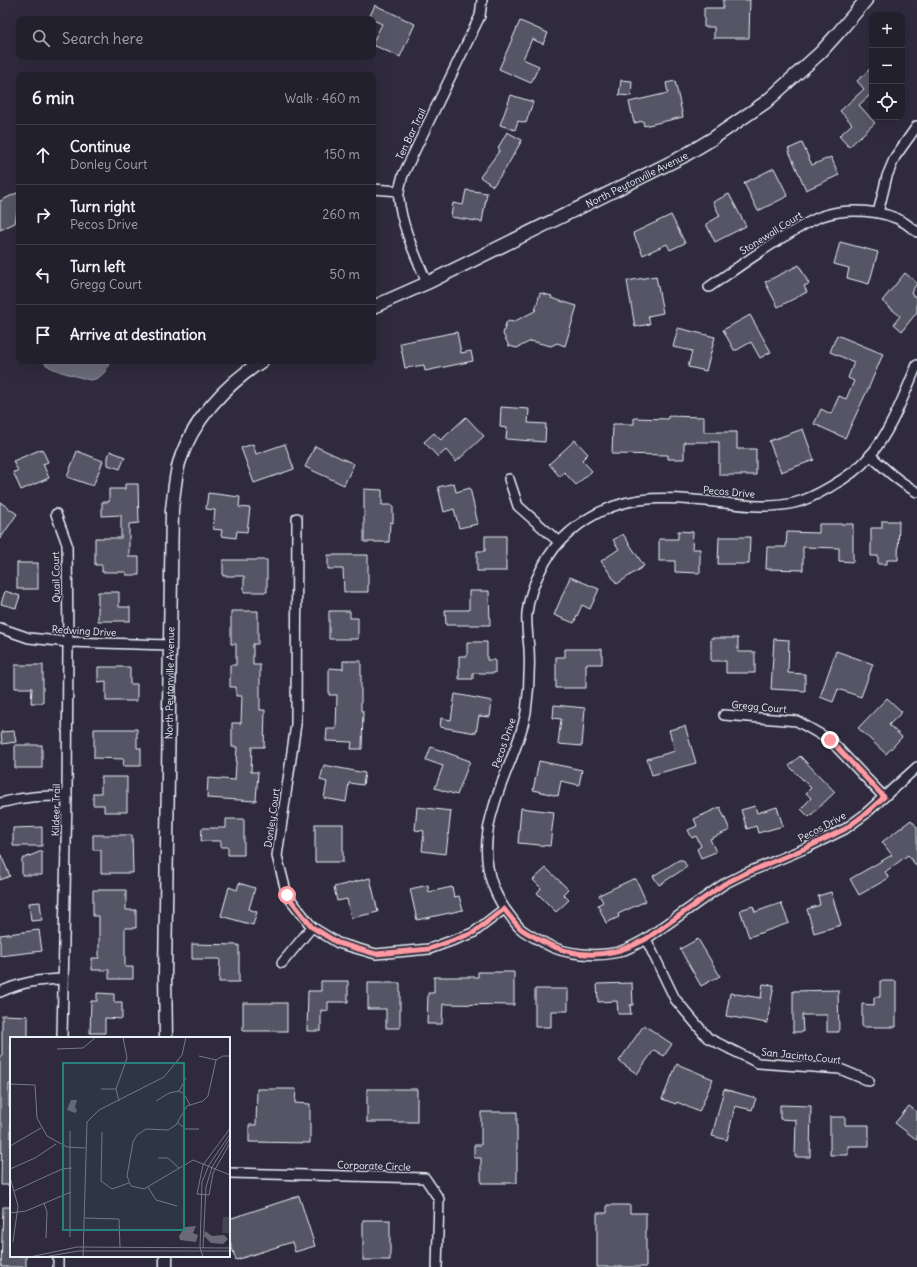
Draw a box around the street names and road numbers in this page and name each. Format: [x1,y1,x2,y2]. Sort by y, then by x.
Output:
street label: Ten Bar Trail [393,106,429,162]
street label: North Peytonville Avenue [583,148,690,210]
street label: Stonewall Court [737,208,805,257]
street label: Pecos Drive [702,483,756,501]
street label: Quail Court [49,551,63,603]
street label: Redwing Drive [51,623,117,639]
street label: North Peytonville Avenue [162,627,177,739]
street label: Gregg Court [731,698,788,716]
street label: Pecos Drive [489,716,519,770]
street label: Kildeer Trail [49,784,63,836]
street label: Donley Court [261,787,283,848]
street label: Pecos Drive [796,809,848,845]
street label: San Jacinto Court [761,1045,842,1067]
street label: Corporate Circle [337,1158,411,1174]

